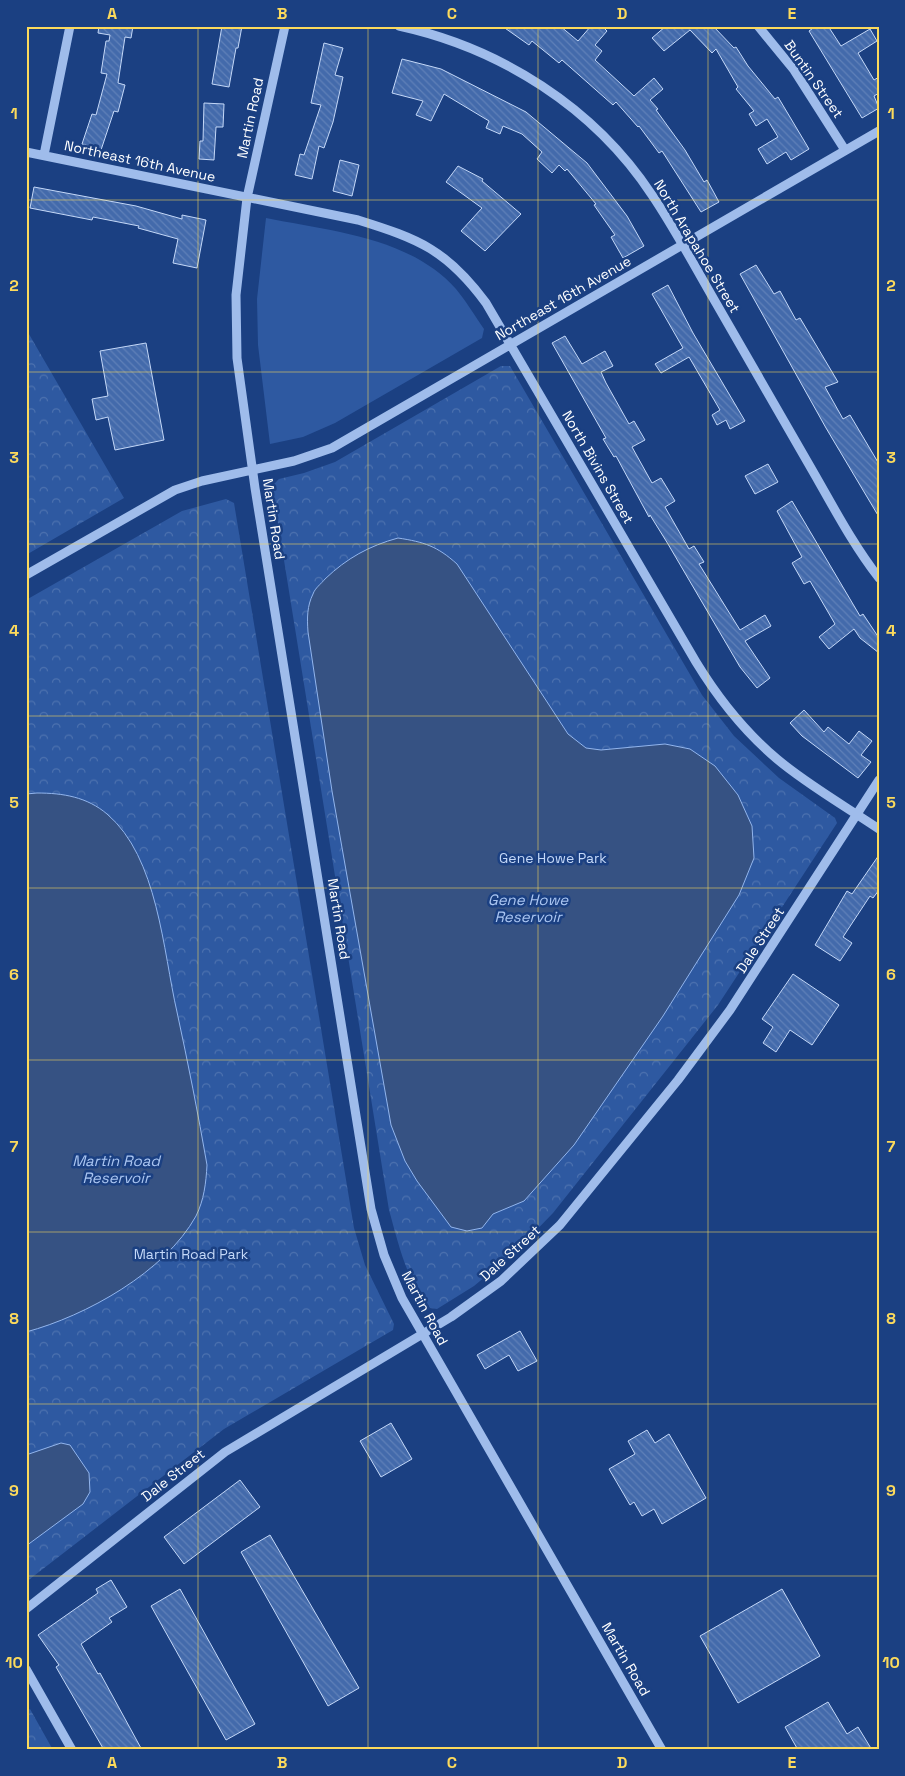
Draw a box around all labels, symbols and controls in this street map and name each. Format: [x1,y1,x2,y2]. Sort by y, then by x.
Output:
text: A [107,3,117,24]
text: B [277,3,287,24]
text: C [447,3,457,24]
text: D [617,3,627,24]
text: E [788,3,797,24]
street label: Buntin Street [781,37,847,121]
street label: Martin Road [233,76,267,160]
text: 1 [10,103,18,124]
text: 1 [887,103,895,124]
street label: Northeast 16th Avenue [63,136,217,186]
street label: North Arapahoe Street [650,176,744,316]
street label: Northeast 16th Avenue [492,252,634,344]
text: 2 [9,275,19,296]
text: 2 [886,275,896,296]
street label: North Bivins Street [558,407,638,527]
text: 3 [9,447,19,468]
text: 3 [886,447,896,468]
street label: Martin Road [259,477,289,561]
text: 4 [9,620,19,641]
text: 4 [886,620,896,641]
text: 5 [9,792,19,813]
text: 5 [886,792,896,813]
park label: Gene Howe Park [499,849,607,867]
street label: Martin Road [324,877,354,961]
water label: Gene Howe Reservoir [488,890,569,926]
street label: Dale Street [732,903,788,977]
text: 6 [9,964,19,985]
text: 6 [886,964,896,985]
text: 7 [10,1136,19,1157]
text: 7 [887,1136,896,1157]
water label: Martin Road Reservoir [72,1151,162,1187]
street label: Dale Street [476,1221,544,1285]
park label: Martin Road Park [134,1245,249,1263]
street label: Martin Road [398,1268,452,1348]
text: 8 [9,1308,19,1329]
text: 8 [886,1308,896,1329]
street label: Dale Street [138,1445,208,1505]
text: 9 [9,1480,19,1501]
text: 9 [886,1480,896,1501]
street label: Martin Road [598,1619,654,1699]
text: 10 [5,1652,23,1673]
text: 10 [882,1652,900,1673]
text: A [107,1752,117,1773]
text: B [277,1752,287,1773]
text: C [447,1752,457,1773]
text: D [617,1752,627,1773]
text: E [788,1752,797,1773]

